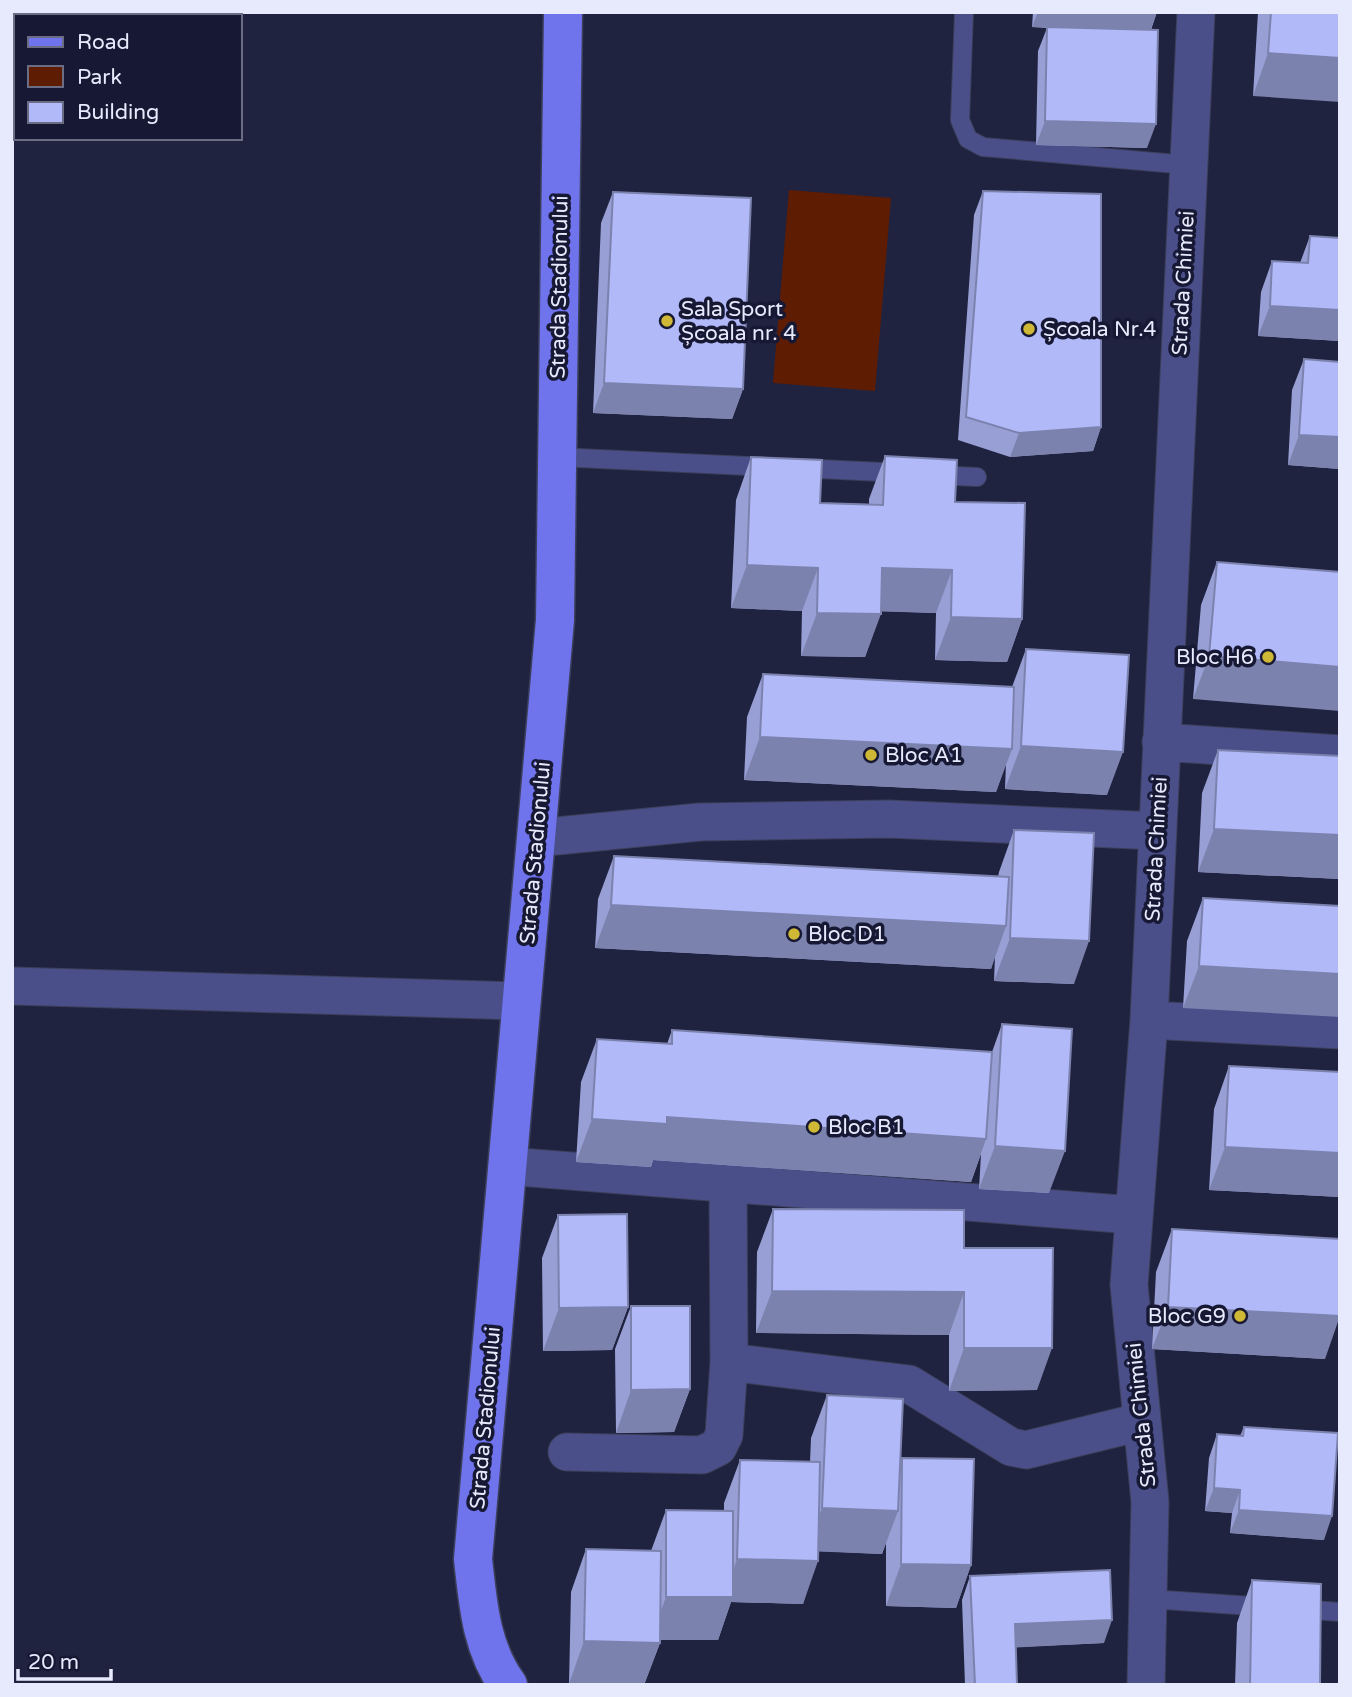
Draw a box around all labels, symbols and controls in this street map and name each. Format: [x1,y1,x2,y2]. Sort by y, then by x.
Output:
legend [14,14,242,140]
text: Road [77,30,130,55]
text: Park [77,65,122,90]
text: Building [77,100,159,125]
street label: Strada Stadionului [545,195,574,379]
street label: Strada Chimiei [1167,210,1200,356]
place label: Sala Sport Școala nr. 4 [681,297,796,346]
marker: Sala Sport Școala nr. 4 [659,313,675,329]
place label: Școala Nr.4 [1043,317,1156,342]
marker: Școala Nr.4 [1021,321,1037,337]
place label: Bloc H6 [1176,645,1254,670]
marker: Bloc H6 [1260,649,1276,665]
place label: Bloc A1 [885,743,963,768]
marker: Bloc A1 [863,747,879,763]
street label: Strada Stadionului [515,761,556,945]
street label: Strada Chimiei [1140,776,1173,922]
place label: Bloc D1 [808,922,886,947]
marker: Bloc D1 [786,926,802,942]
place label: Bloc B1 [828,1115,905,1140]
marker: Bloc B1 [806,1119,822,1135]
place label: Bloc G9 [1148,1304,1226,1329]
marker: Bloc G9 [1232,1308,1248,1324]
street label: Strada Stadionului [465,1326,506,1510]
street label: Strada Chimiei [1121,1341,1162,1488]
scale bar [18,1638,110,1682]
text: 20 m [28,1650,79,1675]

